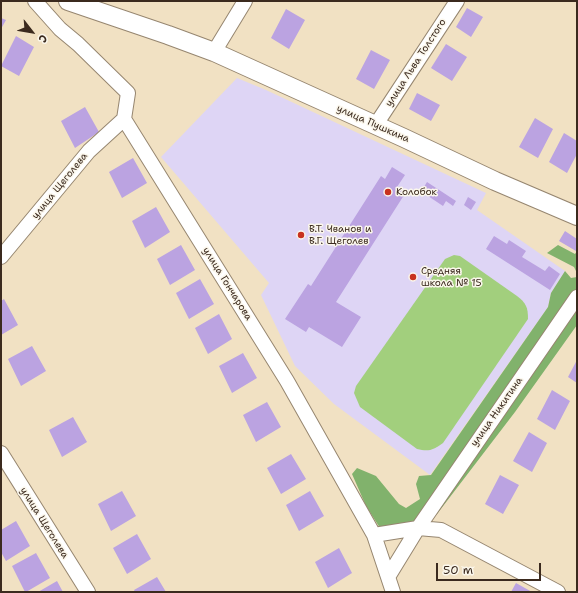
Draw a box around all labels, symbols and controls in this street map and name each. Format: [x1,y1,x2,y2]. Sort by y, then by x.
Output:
north arrow [12,12,52,52]
street label: улица Льва Толстого [383,17,449,109]
text: С [35,32,51,45]
street label: улица Пушкина [335,103,411,145]
street label: улица Щеголева [30,150,90,222]
place label: Колобок [396,186,437,198]
marker: Колобок [383,187,393,197]
place label: В.Т. Чванов и В.Г. Щеголев [309,223,372,246]
marker: В.Т. Чванов и В.Г. Щеголев [296,230,306,240]
street label: улица Гончарова [200,245,254,323]
place label: Средняя школа № 15 [421,265,482,288]
marker: Средняя школа № 15 [408,272,418,282]
street label: улица Никитина [469,375,525,449]
street label: улица Щеголева [17,485,71,561]
scale bar [438,555,543,581]
text: 50 m [443,562,473,578]

